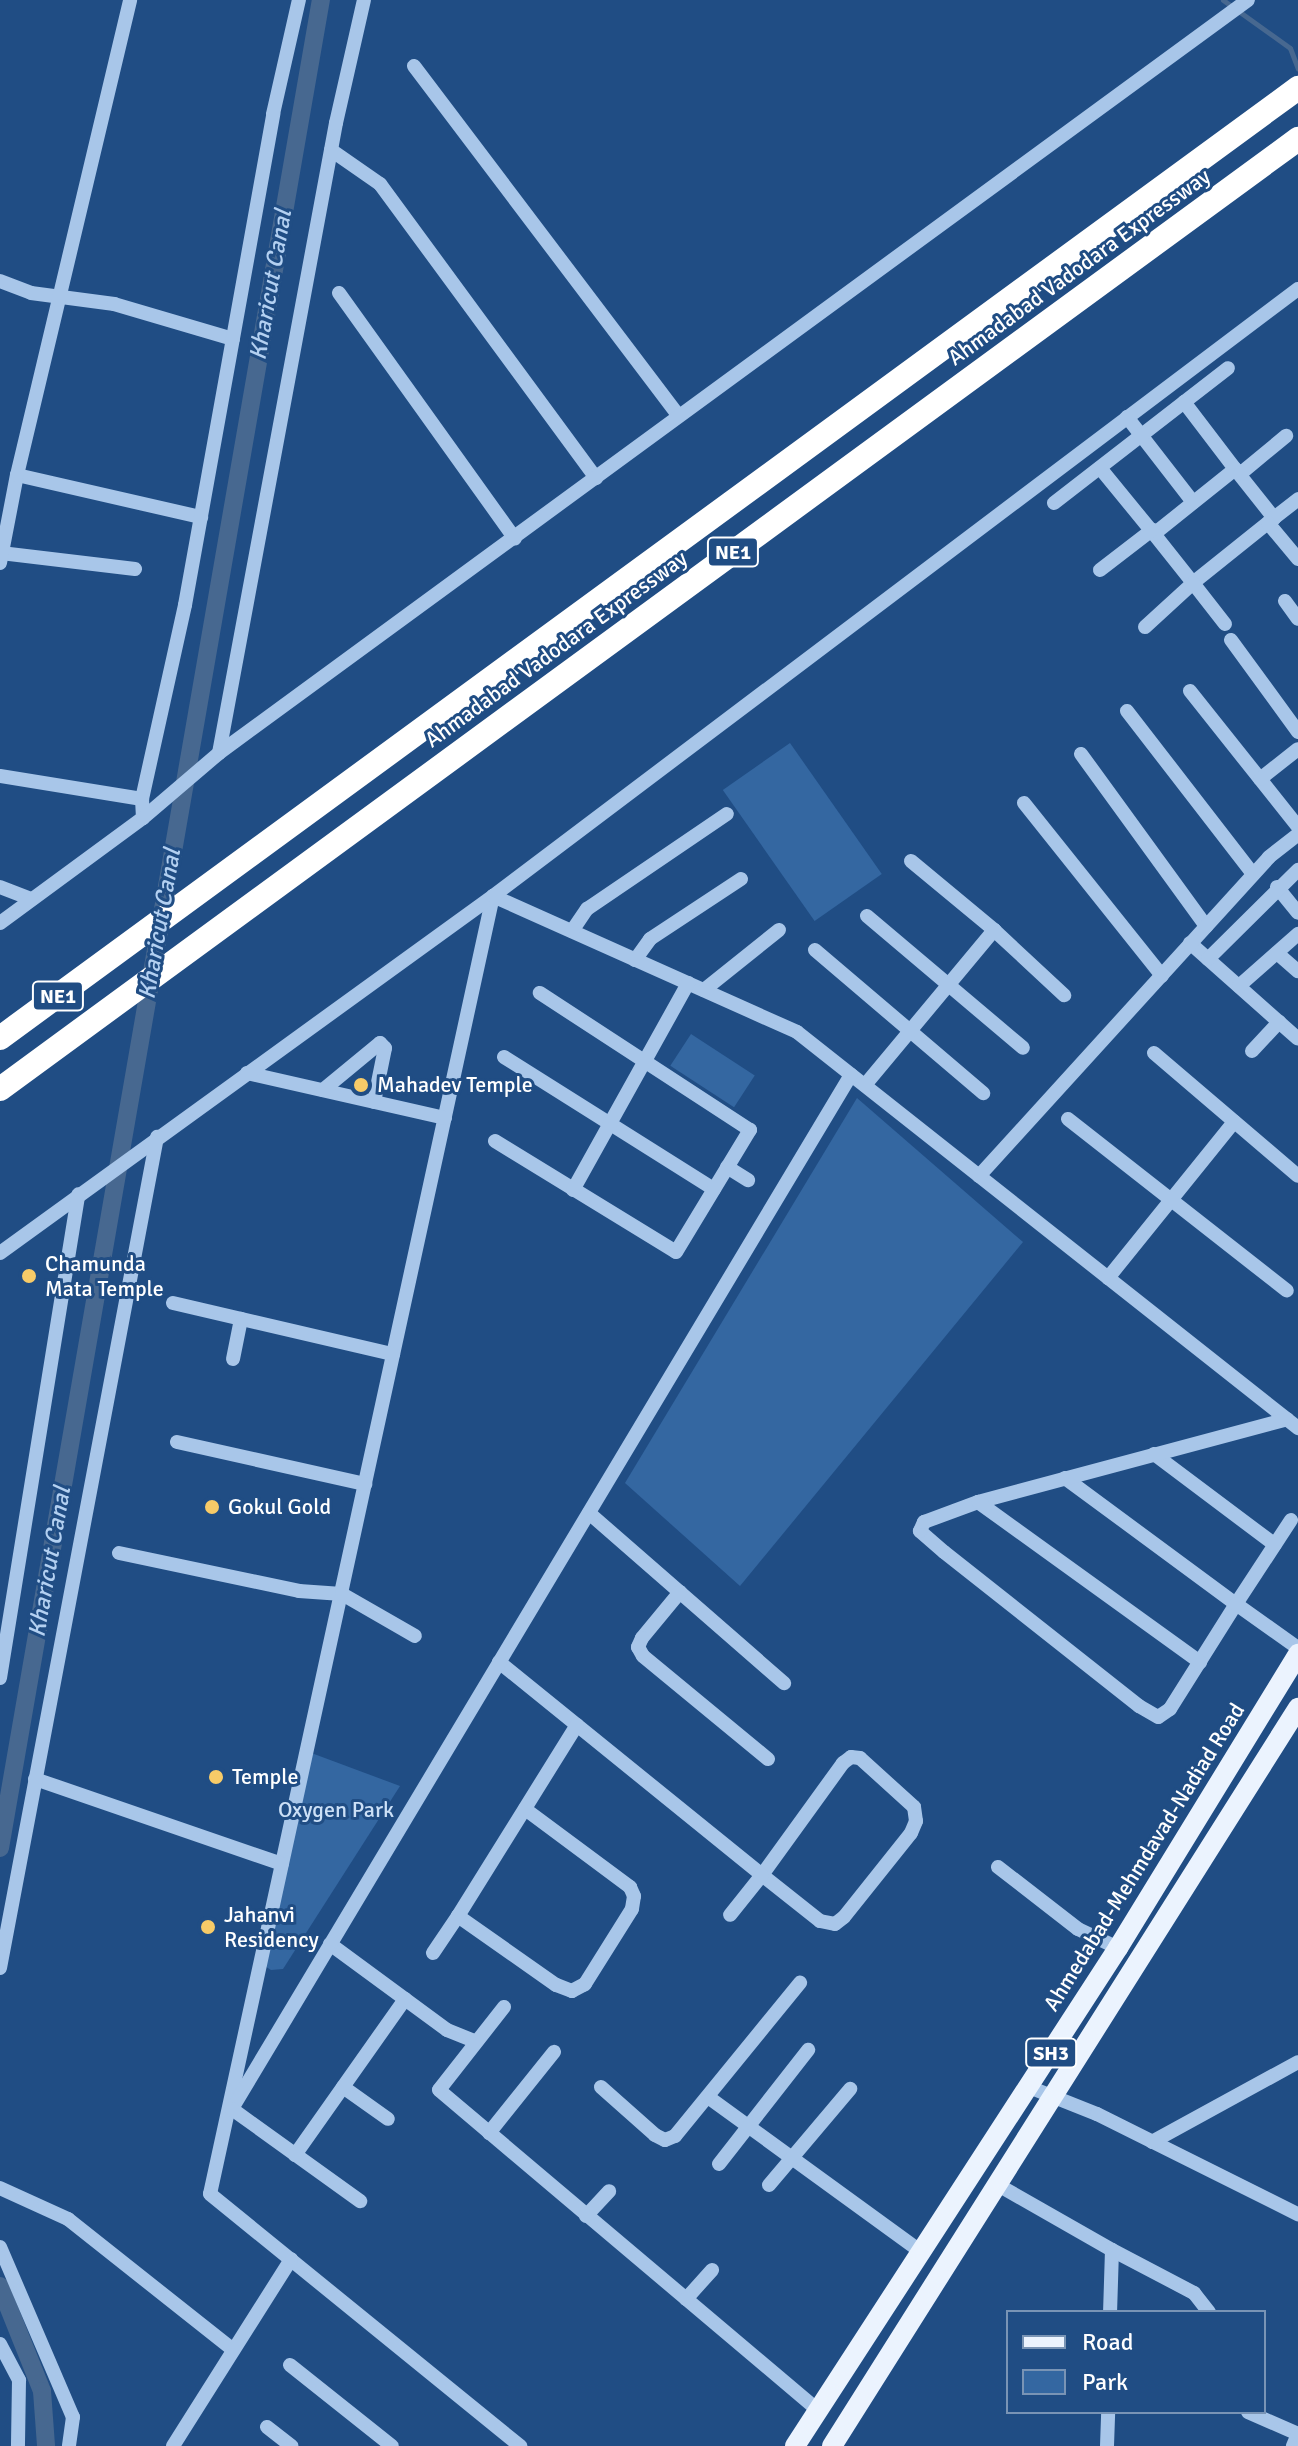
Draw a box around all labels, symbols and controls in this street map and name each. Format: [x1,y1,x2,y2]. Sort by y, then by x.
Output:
street label: Ahmadabad Vadodara Expressway [943,163,1215,371]
water label: Kharicut Canal [244,208,298,362]
road number: NE1 [705,536,761,568]
street label: Ahmadabad Vadodara Expressway [420,545,692,753]
water label: Kharicut Canal [133,847,187,1001]
road number: NE1 [30,980,86,1012]
place label: Mahadev Temple [377,1072,533,1098]
marker: Mahadev Temple [352,1076,370,1094]
place label: Chamunda Mata Temple [45,1250,164,1302]
marker: Chamunda Mata Temple [20,1267,38,1285]
water label: Kharicut Canal [23,1485,77,1639]
place label: Gokul Gold [228,1494,331,1520]
marker: Gokul Gold [203,1498,221,1516]
street label: Ahmedabad-Mehmdavad-Nadiad Road [1038,1698,1250,2016]
place label: Temple [232,1764,298,1790]
marker: Temple [207,1768,225,1786]
park label: Oxygen Park [278,1797,394,1823]
place label: Jahanvi Residency [224,1901,319,1952]
marker: Jahanvi Residency [199,1918,217,1936]
road number: SH3 [1025,2037,1077,2069]
legend [1006,2310,1266,2414]
text: Road [1082,2327,1133,2357]
text: Park [1082,2367,1128,2397]

